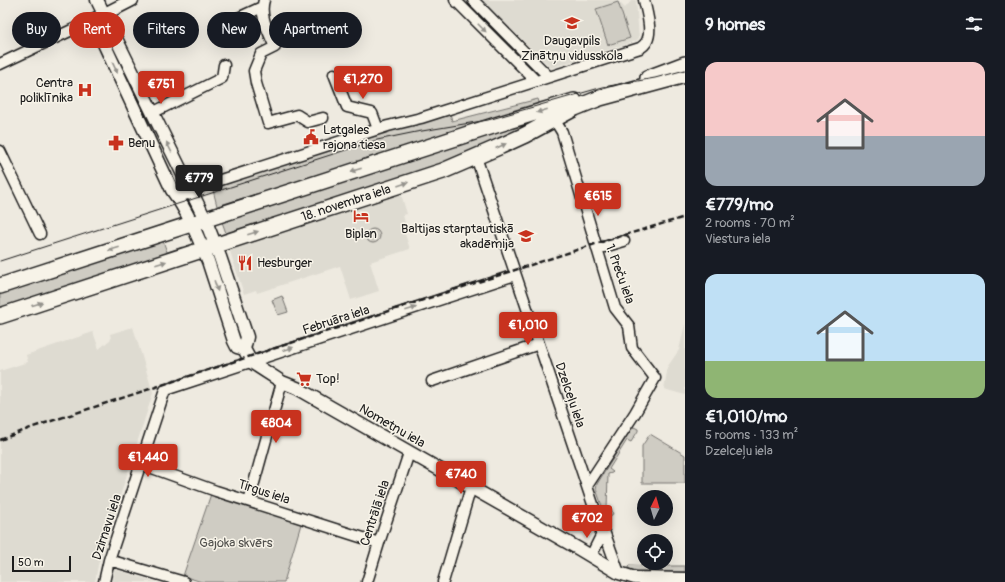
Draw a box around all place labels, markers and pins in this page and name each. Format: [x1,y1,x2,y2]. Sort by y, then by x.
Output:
school or university icon: Daugavpils Zinātņu vidusskola [563,14,581,32]
place label: Daugavpils Zinātņu vidusskola [521,33,623,64]
pin: €1,270 [330,66,396,100]
pin: €751 [137,71,185,105]
place label: Centra poliklīnika [20,75,73,106]
hospital icon: Centra poliklīnika [76,81,94,99]
place label: Latgales rajona tiesa [323,122,386,153]
public building icon: Latgales rajona tiesa [302,128,320,146]
pharmacy icon: Benu [107,134,125,152]
place label: Benu [128,135,155,151]
pin: €779 [175,165,223,199]
pin: €615 [574,183,622,217]
hotel icon: Biplan [352,207,370,225]
place label: Baltijas starptautiskā akadēmija [401,221,514,252]
place label: Biplan [345,226,377,242]
school or university icon: Baltijas starptautiskā akadēmija [517,227,535,245]
restaurant icon: Hesburger [236,254,254,272]
place label: Hesburger [257,255,312,271]
pin: €1,010 [495,312,561,346]
supermarket icon: Top! [295,370,313,388]
place label: Top! [316,371,340,387]
pin: €804 [252,410,300,444]
pin: €1,440 [115,444,181,478]
pin: €740 [437,461,485,495]
pin: €702 [563,505,611,539]

